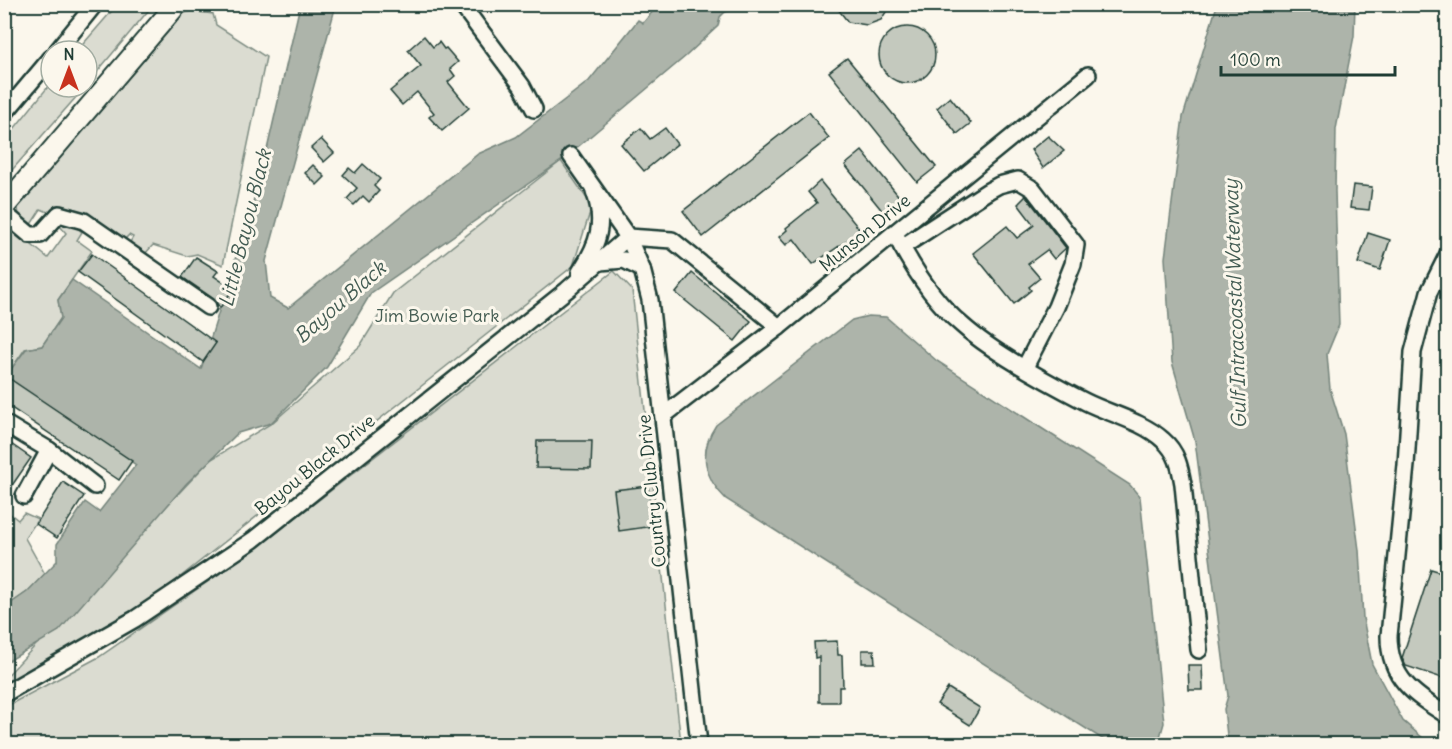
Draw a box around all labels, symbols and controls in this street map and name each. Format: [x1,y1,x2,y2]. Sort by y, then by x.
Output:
north arrow [39,39,99,99]
scale bar [1221,39,1395,77]
text: N [63,44,75,64]
text: 100 m [1230,48,1281,71]
water label: Little Bayou Black [213,145,277,309]
water label: Gulf Intracoastal Waterway [1218,177,1251,429]
street label: Munson Drive [814,189,915,276]
water label: Bayou Black [289,254,392,348]
park label: Jim Bowie Park [375,304,499,327]
street label: Bayou Black Drive [250,409,380,520]
street label: Country Club Drive [632,413,671,569]

